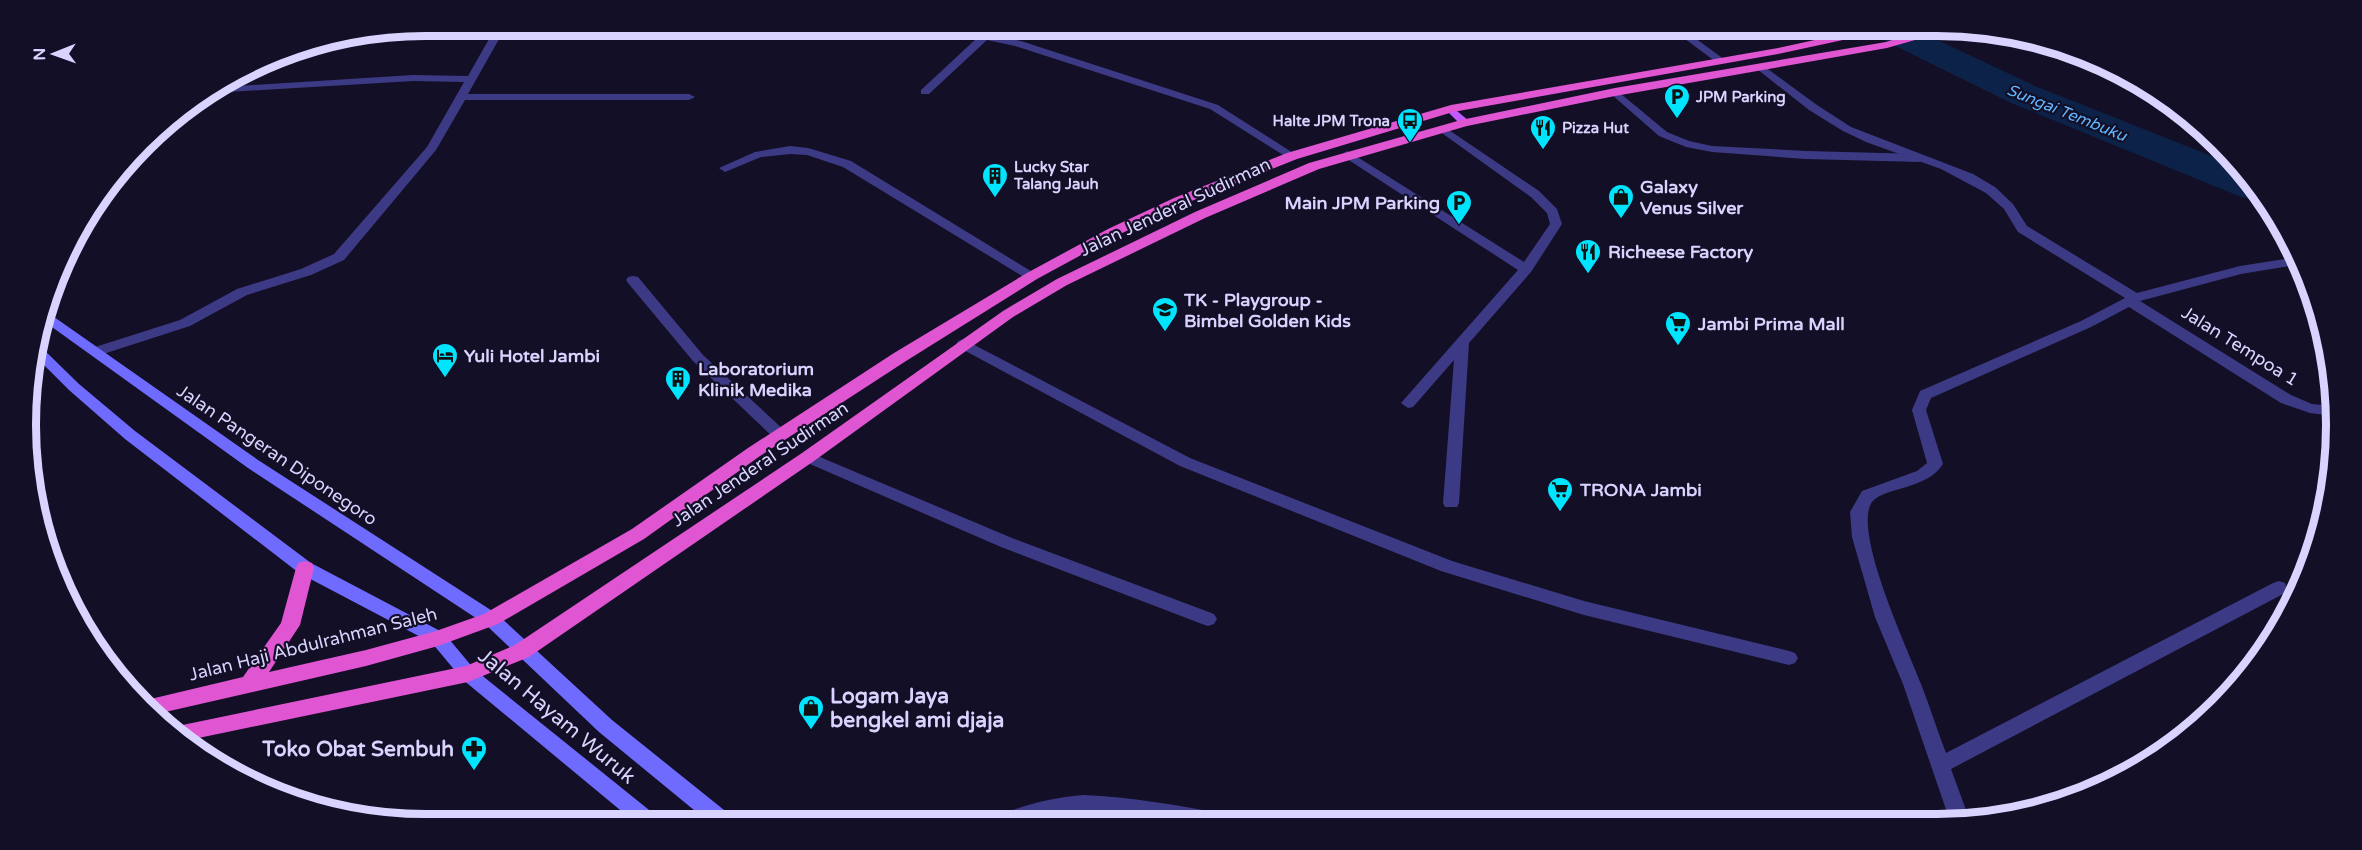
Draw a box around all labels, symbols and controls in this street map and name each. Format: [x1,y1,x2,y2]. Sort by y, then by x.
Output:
north arrow [24,24,84,84]
text: N [30,48,50,61]
water label: Sungai Tembuku [2004,80,2131,146]
parking icon: JPM Parking [1662,82,1692,120]
place label: JPM Parking [1695,88,1786,107]
bus stop icon: Halte JPM Trona [1395,106,1425,144]
place label: Halte JPM Trona [1273,112,1390,130]
restaurant icon: Pizza Hut [1528,113,1558,151]
place label: Pizza Hut [1562,119,1629,137]
street label: Jalan Jenderal Sudirman [1076,153,1274,261]
place label: Lucky Star Talang Jauh [1013,158,1099,194]
building icon: Lucky Star Talang Jauh [980,161,1010,199]
place label: Galaxy Venus Silver [1640,176,1744,219]
shop icon: Galaxy Venus Silver [1606,182,1636,220]
parking icon: Main JPM Parking [1444,188,1474,226]
place label: Main JPM Parking [1285,192,1440,214]
restaurant icon: Richeese Factory [1573,237,1603,275]
place label: Richeese Factory [1608,241,1754,263]
place label: TK - Playgroup - Bimbel Golden Kids [1183,289,1351,332]
school or university icon: TK - Playgroup - Bimbel Golden Kids [1150,295,1180,333]
street label: Jalan Tempoa 1 [2177,301,2303,391]
supermarket icon: Jambi Prima Mall [1663,309,1693,347]
place label: Jambi Prima Mall [1697,313,1845,335]
hotel icon: Yuli Hotel Jambi [430,341,460,379]
place label: Yuli Hotel Jambi [464,345,600,367]
place label: Laboratorium Klinik Medika [698,358,814,401]
building icon: Laboratorium Klinik Medika [663,364,693,402]
street label: Jalan Pangeran Diponegoro [173,380,381,530]
street label: Jalan Jenderal Sudirman [668,397,852,531]
supermarket icon: TRONA Jambi [1545,475,1575,513]
place label: TRONA Jambi [1579,479,1702,501]
street label: Jalan Haji Abdulrahman Saleh [187,603,439,685]
street label: Jalan Hayam Wuruk [473,643,640,789]
place label: Logam Jaya bengkel ami djaja [830,684,1004,733]
shop icon: Logam Jaya bengkel ami djaja [796,693,826,731]
pharmacy icon: Toko Obat Sembuh [459,734,489,772]
place label: Toko Obat Sembuh [261,737,454,762]

